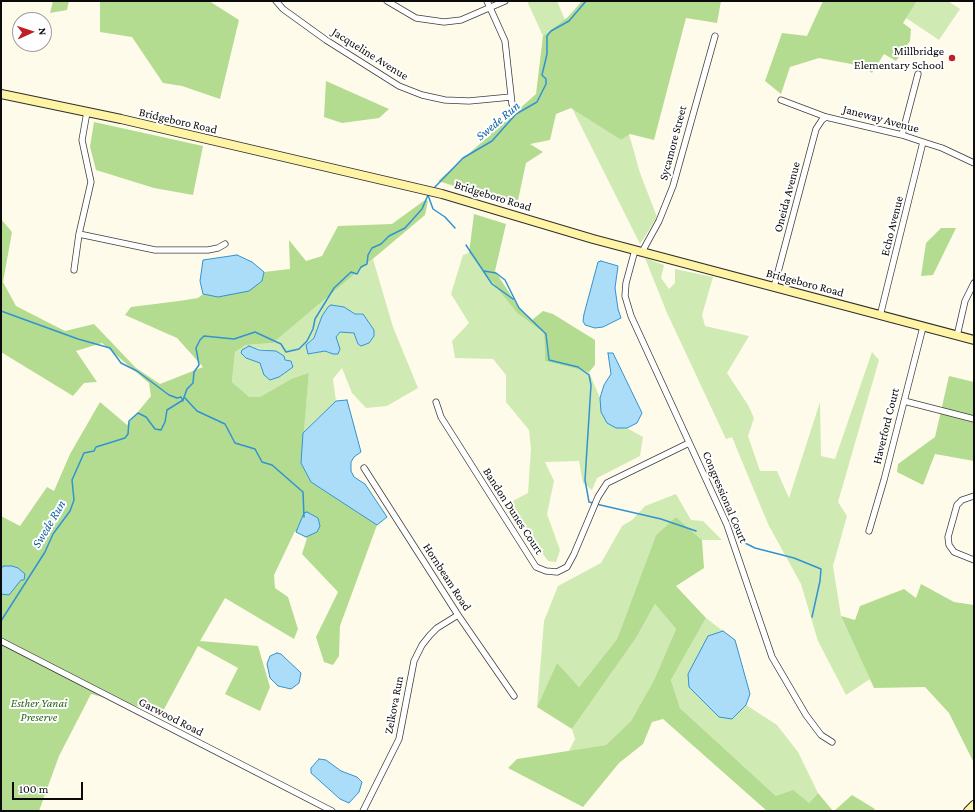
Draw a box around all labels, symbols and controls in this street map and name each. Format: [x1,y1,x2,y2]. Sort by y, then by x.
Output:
north arrow [12,12,52,52]
street label: Jacqueline Avenue [329,25,411,83]
text: N [37,27,49,35]
place label: Millbridge Elementary School [854,44,944,72]
marker: Millbridge Elementary School [947,53,957,63]
water label: Swede Run [473,98,523,144]
street label: Janeway Avenue [841,102,921,136]
street label: Sycamore Street [656,104,690,182]
street label: Bridgeboro Road [137,105,219,137]
street label: Oneida Avenue [771,160,803,234]
street label: Bridgeboro Road [453,177,533,215]
street label: Echo Avenue [878,194,906,258]
street label: Bridgeboro Road [765,266,845,300]
street label: Haverford Court [870,386,902,466]
street label: Congressional Court [699,449,751,545]
street label: Bandon Dunes Court [480,465,546,557]
water label: Swede Run [29,497,69,551]
street label: Hornbeam Road [420,540,474,614]
street label: Zelkova Run [381,675,407,735]
street label: Garwood Road [136,694,206,740]
park label: Esther Yanai Preserve [11,696,67,724]
scale bar [14,774,85,800]
text: 100 m [19,782,48,796]

